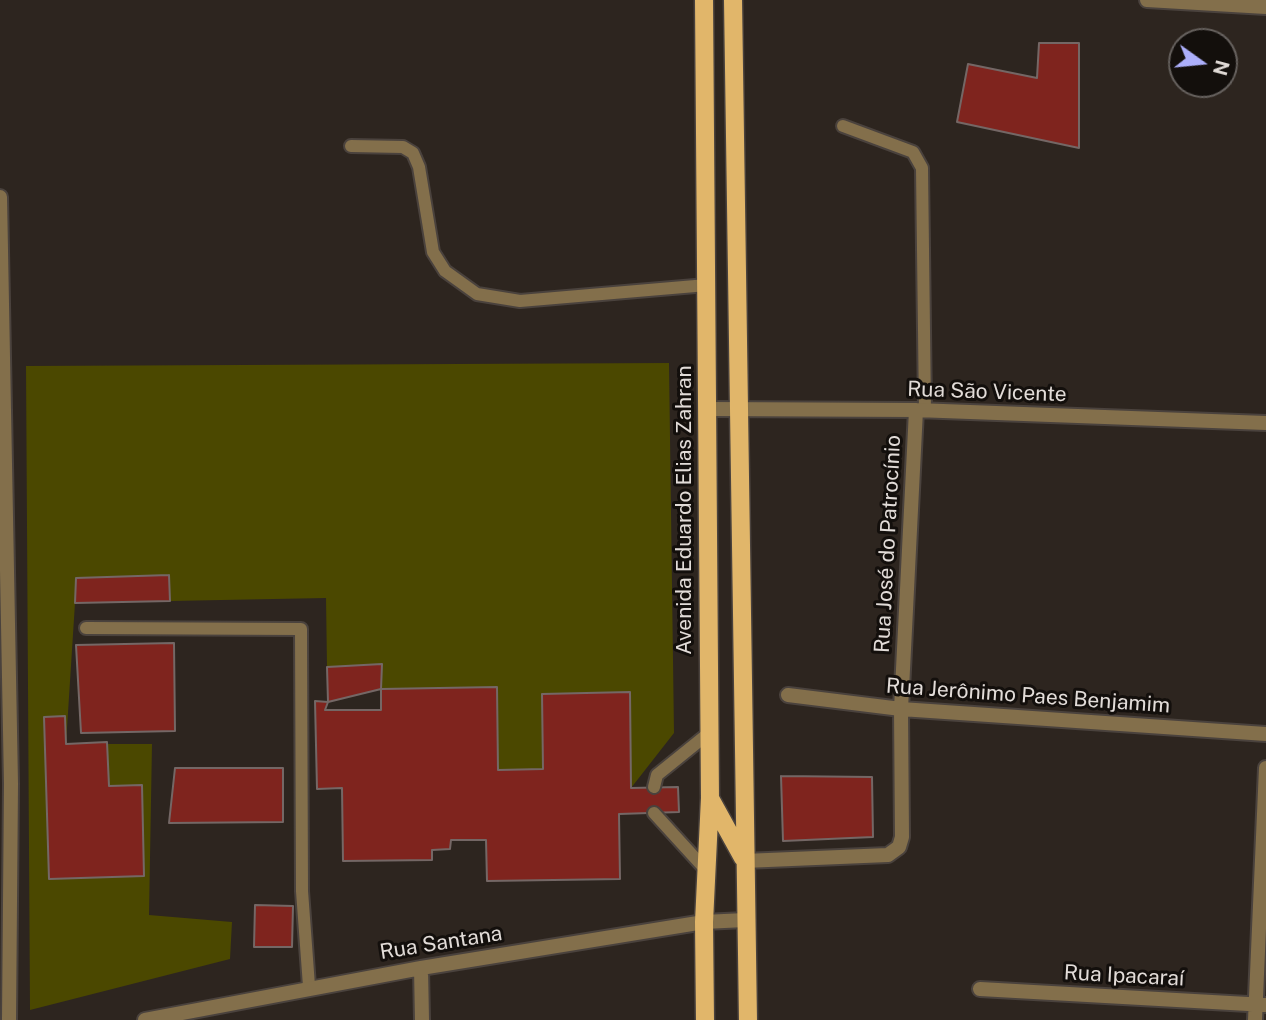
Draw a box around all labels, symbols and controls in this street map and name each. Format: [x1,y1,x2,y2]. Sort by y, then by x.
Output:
north arrow [1168,28,1238,98]
text: N [1209,58,1234,78]
street label: Avenida Eduardo Elias Zahran [672,365,698,655]
street label: Rua São Vicente [907,377,1067,407]
street label: Rua José do Patrocínio [870,434,906,654]
street label: Rua Jerônimo Paes Benjamim [885,673,1171,719]
street label: Rua Santana [378,921,504,965]
street label: Rua Ipacaraí [1063,960,1185,992]

